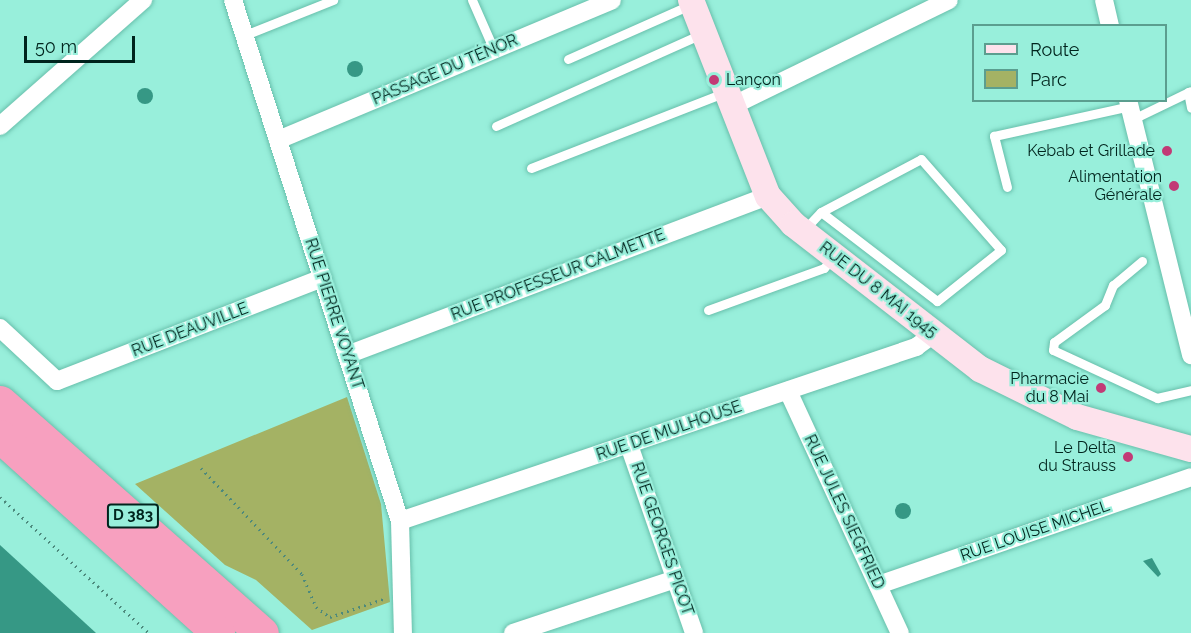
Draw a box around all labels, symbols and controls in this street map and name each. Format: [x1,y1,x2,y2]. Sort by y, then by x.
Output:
scale bar [27,24,138,62]
legend [972,24,1167,102]
street label: PASSAGE DU TÉNOR [369,31,521,109]
text: 50 m [35,36,77,57]
text: Route [1030,39,1079,60]
text: Parc [1030,69,1067,90]
place label: Lançon [726,70,781,90]
marker: Lançon [707,73,721,87]
place label: Kebab et Grillade [1027,141,1155,161]
marker: Kebab et Grillade [1160,144,1174,158]
place label: Alimentation Générale [1068,167,1162,205]
marker: Alimentation Générale [1167,179,1181,193]
street label: RUE PROFESSEUR CALMETTE [448,225,668,325]
street label: RUE PIERRE VOYANT [300,236,368,392]
street label: RUE DU 8 MAI 1945 [815,238,941,342]
street label: RUE DEAUVILLE [129,299,251,361]
place label: Pharmacie du 8 Mai [1010,369,1089,407]
marker: Pharmacie du 8 Mai [1094,381,1108,395]
street label: RUE DE MULHOUSE [594,397,744,465]
street label: RUE JULES SIEGFRIED [800,432,888,592]
place label: Le Delta du Strauss [1038,438,1116,476]
marker: Le Delta du Strauss [1121,450,1135,464]
street label: RUE GEORGES PICOT [627,460,697,618]
street label: RUE LOUISE MICHEL [958,496,1112,566]
road number: D 383 [106,504,160,528]

